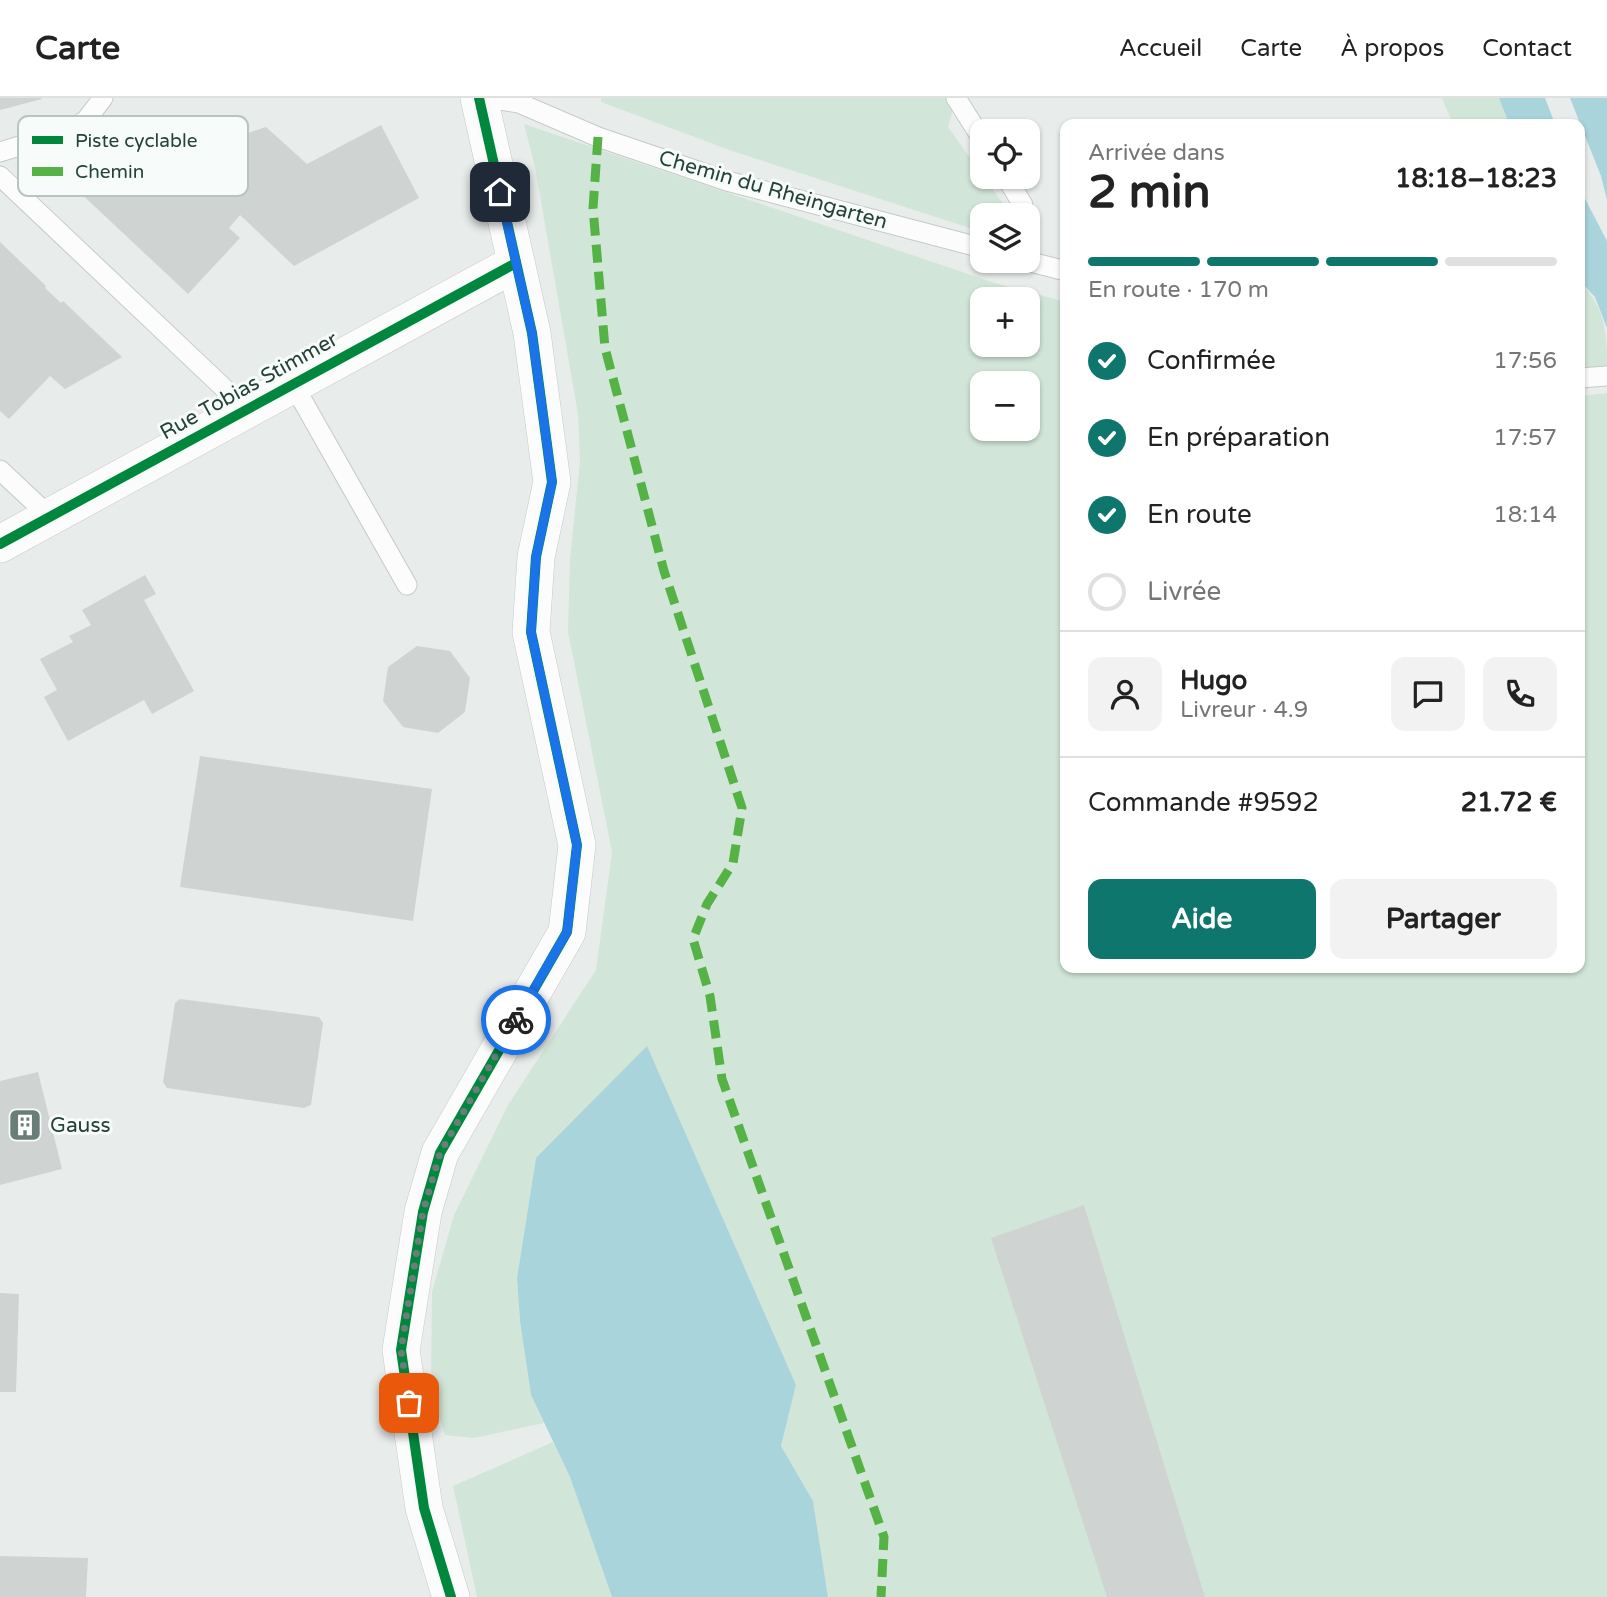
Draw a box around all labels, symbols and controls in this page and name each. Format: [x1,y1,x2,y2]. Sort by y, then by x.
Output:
text: Carte [35,29,120,68]
text: Accueil [1119,34,1202,63]
text: Carte [1240,34,1302,63]
text: À propos [1340,34,1444,63]
text: Contact [1482,34,1572,63]
legend [18,116,248,196]
map controls [970,119,1040,441]
button: locate [970,119,1040,189]
text: Piste cyclable [75,130,197,152]
text: Arrivée dans [1088,139,1225,167]
street label: Chemin du Rheingarten [656,145,890,235]
text: Chemin [75,161,144,183]
pin [470,162,530,222]
text: 18:18–18:23 [1395,163,1557,194]
text: 2 min [1088,165,1211,220]
icon: home [481,173,519,211]
button: layers [970,203,1040,273]
text: En route · 170 m [1088,276,1269,304]
button: + [970,287,1040,357]
street label: Rue Tobias Stimmer [156,327,342,445]
icon: check [1088,342,1126,380]
text: Confirmée [1147,345,1276,376]
text: 17:56 [1493,347,1557,375]
button: − [970,371,1040,441]
icon: check [1088,419,1126,457]
text: En préparation [1147,422,1330,453]
text: 17:57 [1493,424,1557,452]
icon: check [1088,496,1126,534]
text: En route [1147,499,1252,530]
text: 18:14 [1493,501,1557,529]
text: Livrée [1147,576,1221,607]
button: person [1088,657,1162,731]
button: chat [1391,657,1465,731]
button: phone [1483,657,1557,731]
text: Hugo [1180,665,1247,696]
text: Livreur · 4.9 [1180,696,1308,724]
text: Commande #9592 [1088,787,1319,818]
text: 21.72 € [1461,787,1557,818]
button: Aide [1088,879,1316,959]
button: Partager [1330,879,1557,959]
courier [481,985,551,1055]
icon: bike [497,1001,535,1039]
building icon: Gauss [6,1106,44,1144]
place label: Gauss [50,1113,111,1138]
pin [379,1373,439,1433]
icon: bag [390,1384,428,1422]

